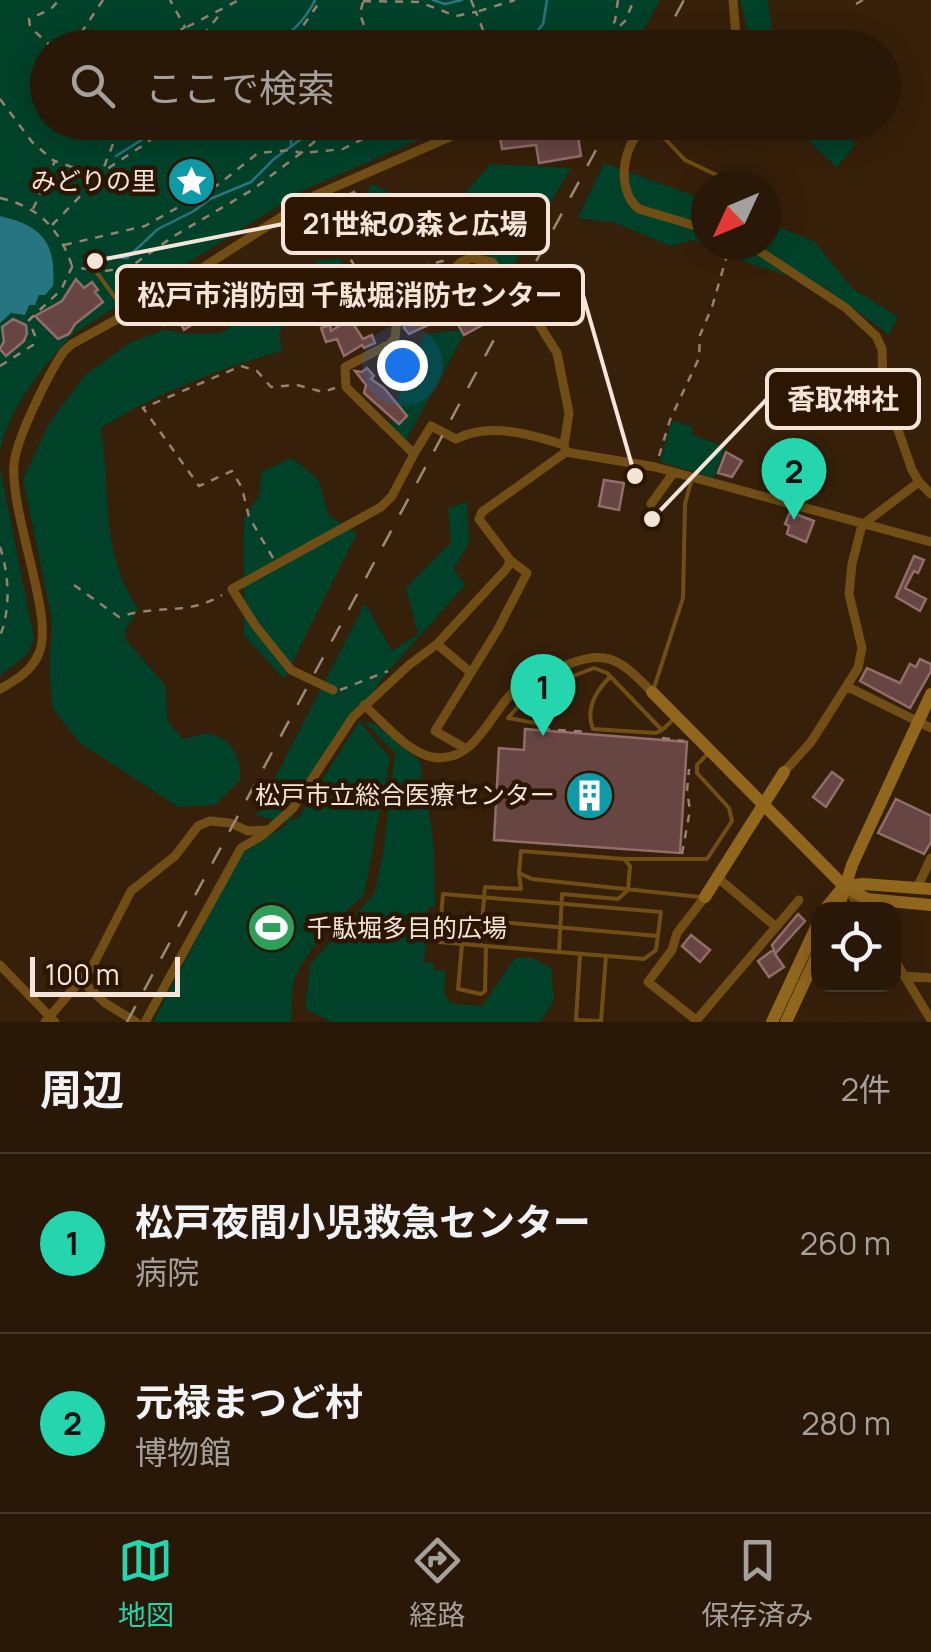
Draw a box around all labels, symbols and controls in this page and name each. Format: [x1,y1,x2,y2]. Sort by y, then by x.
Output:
search box [30,30,901,140]
icon: search [65,58,120,113]
text: ここで検索 [145,61,335,113]
place icon: みどりの里 [165,155,217,207]
place label: みどりの里 [31,163,156,198]
north arrow [691,170,781,260]
callout: 21世紀の森と広場 [283,195,548,253]
text: 21世紀の森と広場 [303,204,527,242]
callout: 松戸市消防団 千駄堀消防センター [117,266,583,324]
text: 松戸市消防団 千駄堀消防センター [137,275,563,313]
your location [377,340,428,391]
callout: 香取神社 [767,370,919,428]
text: 香取神社 [787,379,899,417]
pin: 2 [762,438,826,520]
pin: 1 [510,654,576,736]
building icon: 松戸市立総合医療センター [564,769,616,821]
place label: 松戸市立総合医療センター [255,777,555,812]
sports icon: 千駄堀多目的広場 [246,902,298,954]
map controls [811,902,901,992]
button: locate [811,902,901,992]
place label: 千駄堀多目的広場 [307,910,507,945]
scale bar [30,952,180,996]
text: 100 m [45,955,119,993]
text: 周辺 [40,1060,124,1118]
text: 2件 [841,1067,891,1111]
text: 松戸夜間小児救急センター [135,1195,591,1247]
text: 1 [65,1221,80,1265]
text: 260 m [800,1221,891,1265]
text: 病院 [135,1250,199,1294]
text: 元禄まつど村 [135,1375,363,1427]
text: 2 [63,1401,82,1445]
text: 280 m [801,1401,891,1445]
text: 博物館 [135,1430,231,1474]
tab: 地図 [118,1533,174,1633]
tab: 経路 [409,1533,465,1633]
tab: 保存済み [701,1533,813,1633]

